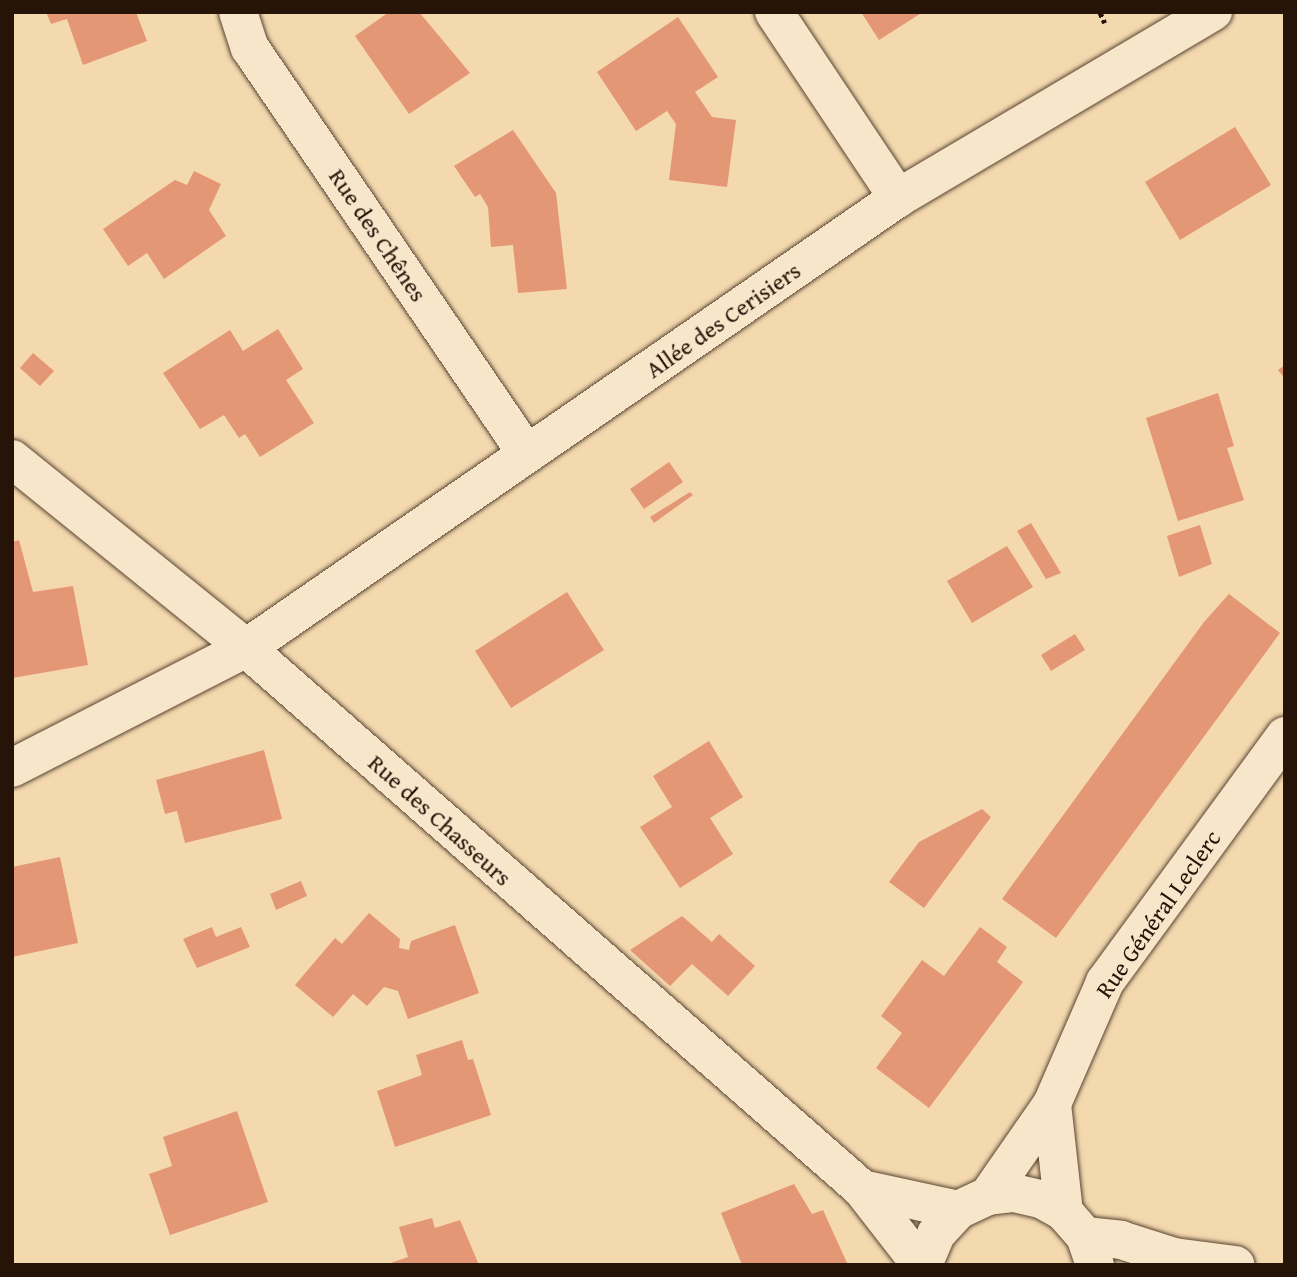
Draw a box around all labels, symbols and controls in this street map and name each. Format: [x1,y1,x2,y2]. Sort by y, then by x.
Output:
street label: Rue des Chênes [323,163,433,307]
street label: Allée des Cerisiers [640,256,806,384]
street label: Rue des Chasseurs [362,748,518,892]
street label: Rue Général Leclerc [1089,825,1227,1003]

